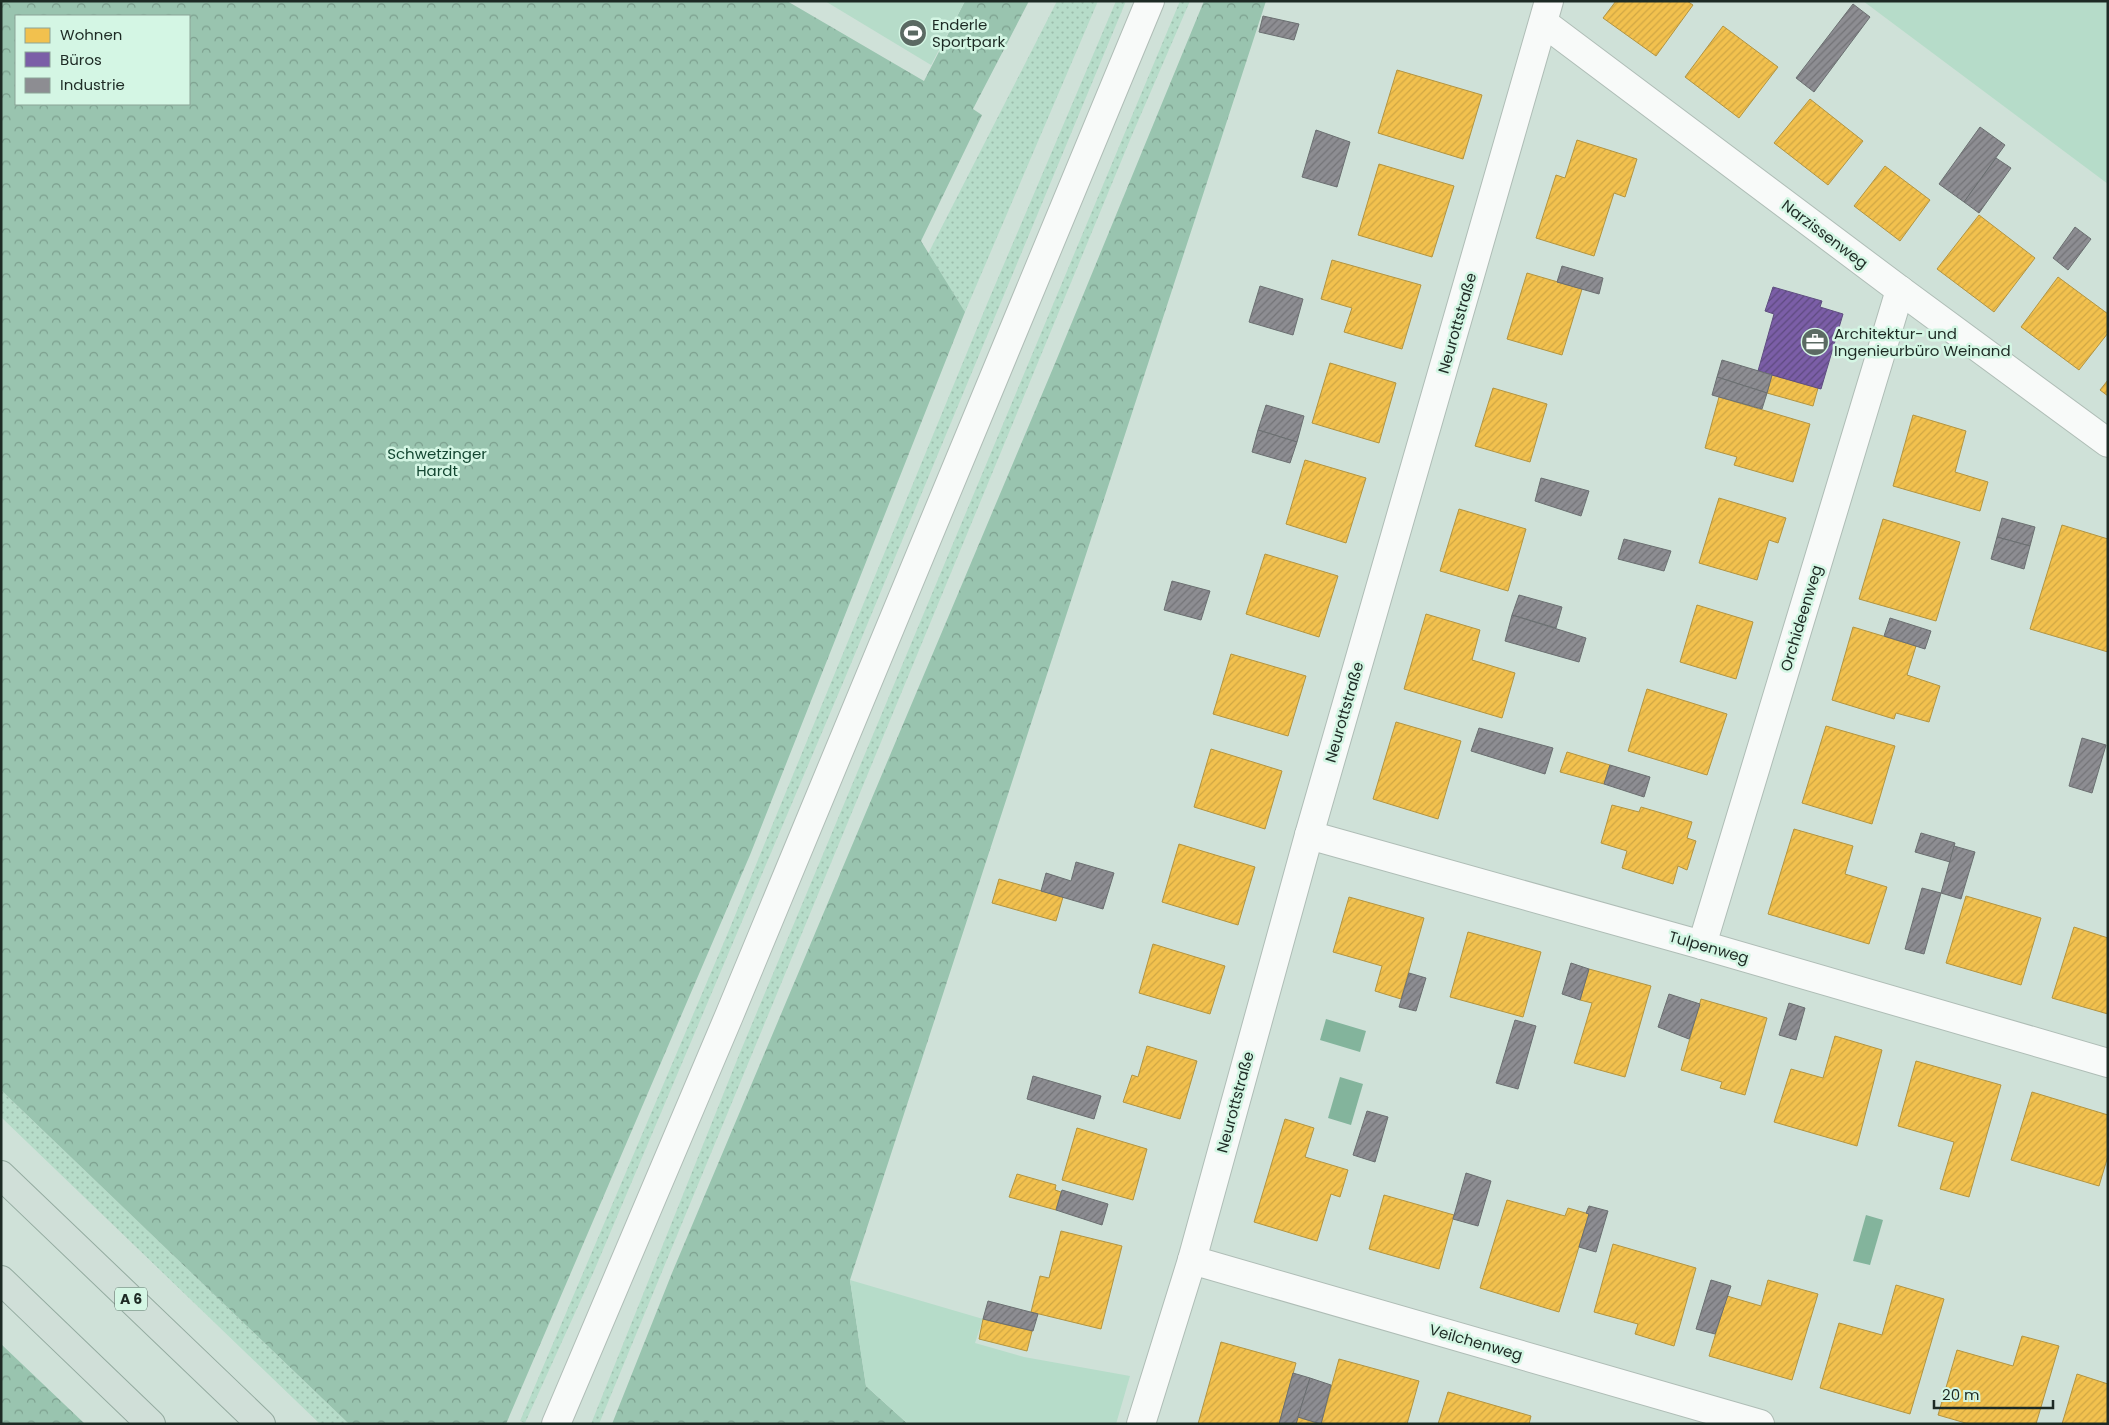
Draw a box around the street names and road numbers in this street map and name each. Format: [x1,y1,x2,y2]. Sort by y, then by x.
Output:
street label: Narzissenweg [1778,195,1872,273]
street label: Neurottstraße [1433,270,1481,376]
street label: Orchideenweg [1775,562,1827,674]
street label: Neurottstraße [1320,659,1368,765]
street label: Tulpenweg [1667,926,1751,968]
street label: Neurottstraße [1211,1049,1259,1155]
road number: A 6 [115,1288,147,1310]
street label: Veilchenweg [1427,1319,1525,1365]

